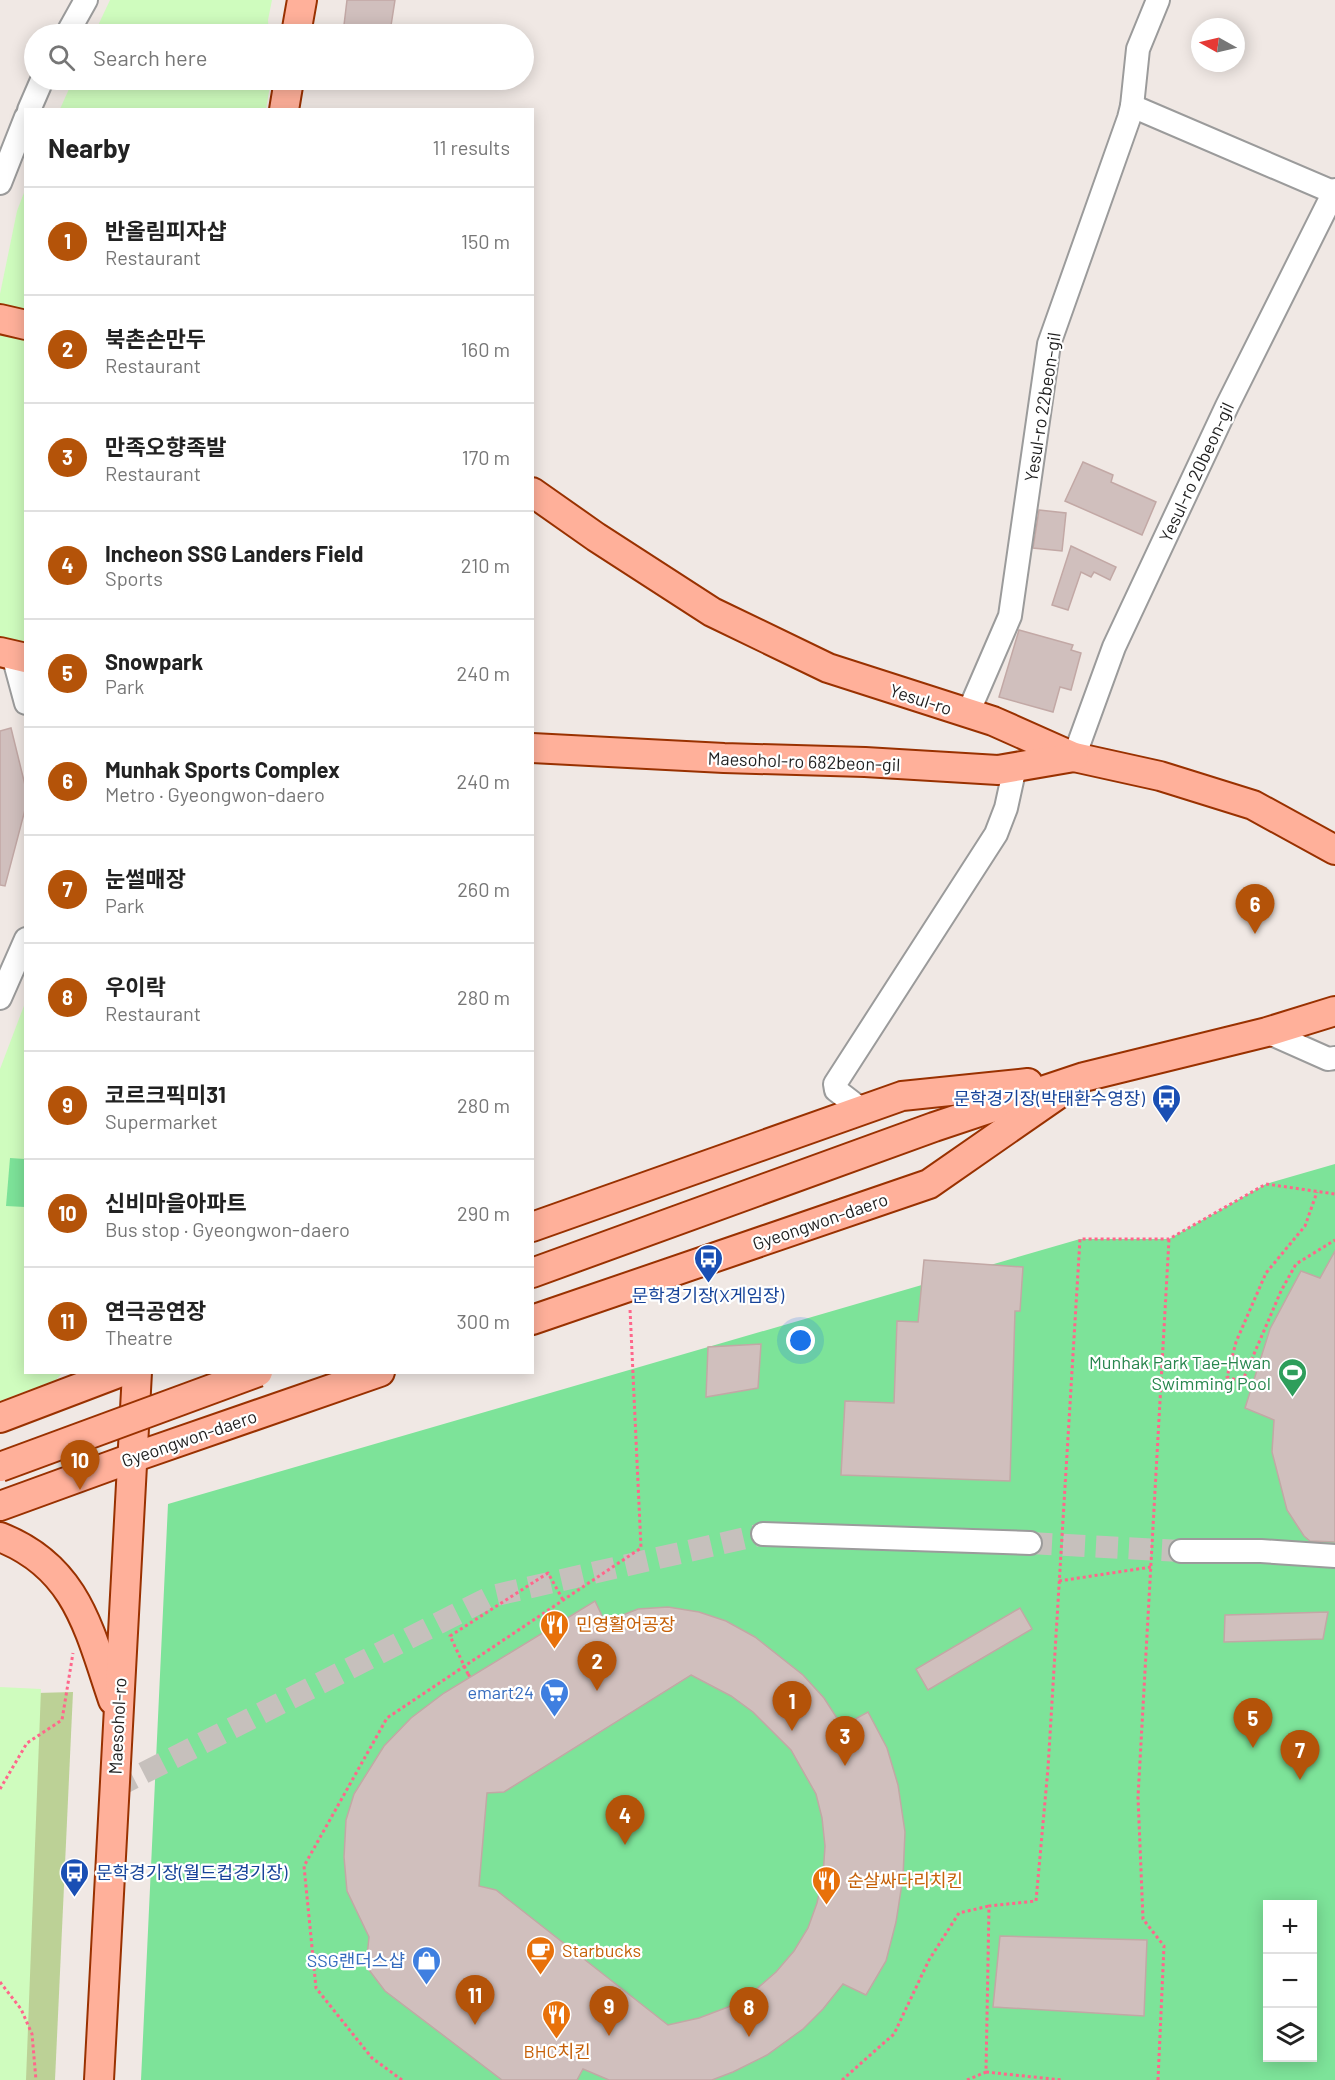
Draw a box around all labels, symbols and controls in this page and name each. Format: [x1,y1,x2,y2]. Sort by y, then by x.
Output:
north arrow [1191,18,1245,72]
search box [24,24,534,90]
icon: search [45,41,78,74]
text: Search here [93,44,207,70]
text: Nearby [48,132,130,163]
text: 11 results [432,135,510,159]
text: 반올림피자샵 [105,217,226,243]
text: 1 [64,229,71,253]
text: 150 m [461,229,510,253]
text: Restaurant [105,245,201,269]
text: 북촌손만두 [105,325,206,351]
street label: Yesul-ro 22beon-gil [1019,331,1065,483]
text: 2 [62,337,73,361]
text: 160 m [461,337,510,361]
text: Restaurant [105,353,201,377]
street label: Yesul-ro 20beon-gil [1154,399,1238,545]
text: 만족오향족발 [105,433,226,459]
text: 3 [62,445,73,469]
text: 170 m [462,445,510,469]
text: Restaurant [105,461,201,485]
text: Incheon SSG Landers Field [105,540,363,566]
text: 4 [61,553,74,577]
text: 210 m [461,553,510,577]
text: Sports [105,566,163,590]
text: Snowpark [105,648,203,674]
text: 5 [62,661,73,685]
text: 240 m [456,661,510,685]
text: Park [105,674,144,698]
street label: Yesul-ro [887,679,955,719]
street label: Maesohol-ro 682beon-gil [707,747,901,775]
text: Munhak Sports Complex [105,756,340,782]
text: 6 [62,769,73,793]
text: 240 m [456,769,510,793]
text: Metro · Gyeongwon-daero [105,782,325,806]
text: 눈썰매장 [105,865,186,891]
text: 7 [63,877,72,901]
text: 260 m [457,877,510,901]
pin: 6 [1236,884,1274,934]
text: Park [105,893,144,917]
text: 우이락 [105,973,166,999]
text: 8 [62,985,73,1009]
text: 280 m [457,985,510,1009]
text: Restaurant [105,1001,201,1025]
text: 코르크픽미31 [105,1081,226,1107]
bus stop icon: 문학경기장(박태환수영장) [1150,1082,1182,1124]
place label: 문학경기장(박태환수영장) [953,1087,1145,1109]
text: 9 [62,1093,73,1117]
text: 280 m [457,1093,510,1117]
text: Supermarket [105,1109,218,1133]
street label: Gyeongwon-daero [749,1188,891,1254]
text: 신비마을아파트 [105,1189,247,1215]
text: 10 [58,1201,77,1225]
text: 290 m [457,1201,510,1225]
text: Bus stop · Gyeongwon-daero [105,1217,350,1241]
bus stop icon: 문학경기장(X게임장) [692,1242,724,1284]
place label: 문학경기장(X게임장) [632,1284,785,1306]
text: 연극공연장 [105,1297,206,1323]
text: 11 [60,1309,75,1333]
text: 300 m [457,1309,510,1333]
text: Theatre [105,1325,173,1349]
your location [786,1326,815,1355]
place label: Munhak Park Tae-Hwan Swimming Pool [1089,1351,1271,1394]
sports icon: Munhak Park Tae-Hwan Swimming Pool [1276,1356,1308,1398]
street label: Gyeongwon-daero [118,1405,260,1471]
pin: 10 [60,1440,100,1490]
restaurant icon: 민영활어공장 [539,1608,571,1650]
place label: 민영활어공장 [576,1613,675,1635]
pin: 2 [578,1642,616,1691]
supermarket icon: emart24 [539,1676,571,1718]
street label: Maesohol-ro [103,1677,131,1775]
place label: emart24 [467,1681,534,1703]
pin: 1 [772,1682,812,1731]
pin: 5 [1234,1698,1272,1748]
pin: 3 [826,1716,864,1766]
pin: 7 [1280,1730,1320,1780]
pin: 4 [606,1796,644,1845]
bus stop icon: 문학경기장(월드컵경기장) [59,1856,91,1898]
place label: 문학경기장(월드컵경기장) [96,1861,288,1883]
restaurant icon: 순살싸다리치킨 [810,1864,842,1906]
place label: 순살싸다리치킨 [847,1869,963,1891]
map controls [1263,1900,1317,2062]
button: + [1263,1900,1317,1954]
cafe icon: Starbucks [525,1934,557,1976]
place label: Starbucks [562,1939,641,1961]
shop icon: SSG랜더스샵 [410,1944,442,1986]
place label: SSG랜더스샵 [307,1949,405,1971]
button: − [1263,1954,1317,2008]
pin: 11 [456,1976,494,2025]
pin: 9 [590,1986,628,2036]
pin: 8 [730,1988,768,2037]
restaurant icon: BHC치킨 [541,1998,573,2040]
button: layers [1263,2008,1317,2062]
place label: BHC치킨 [523,2040,591,2062]

